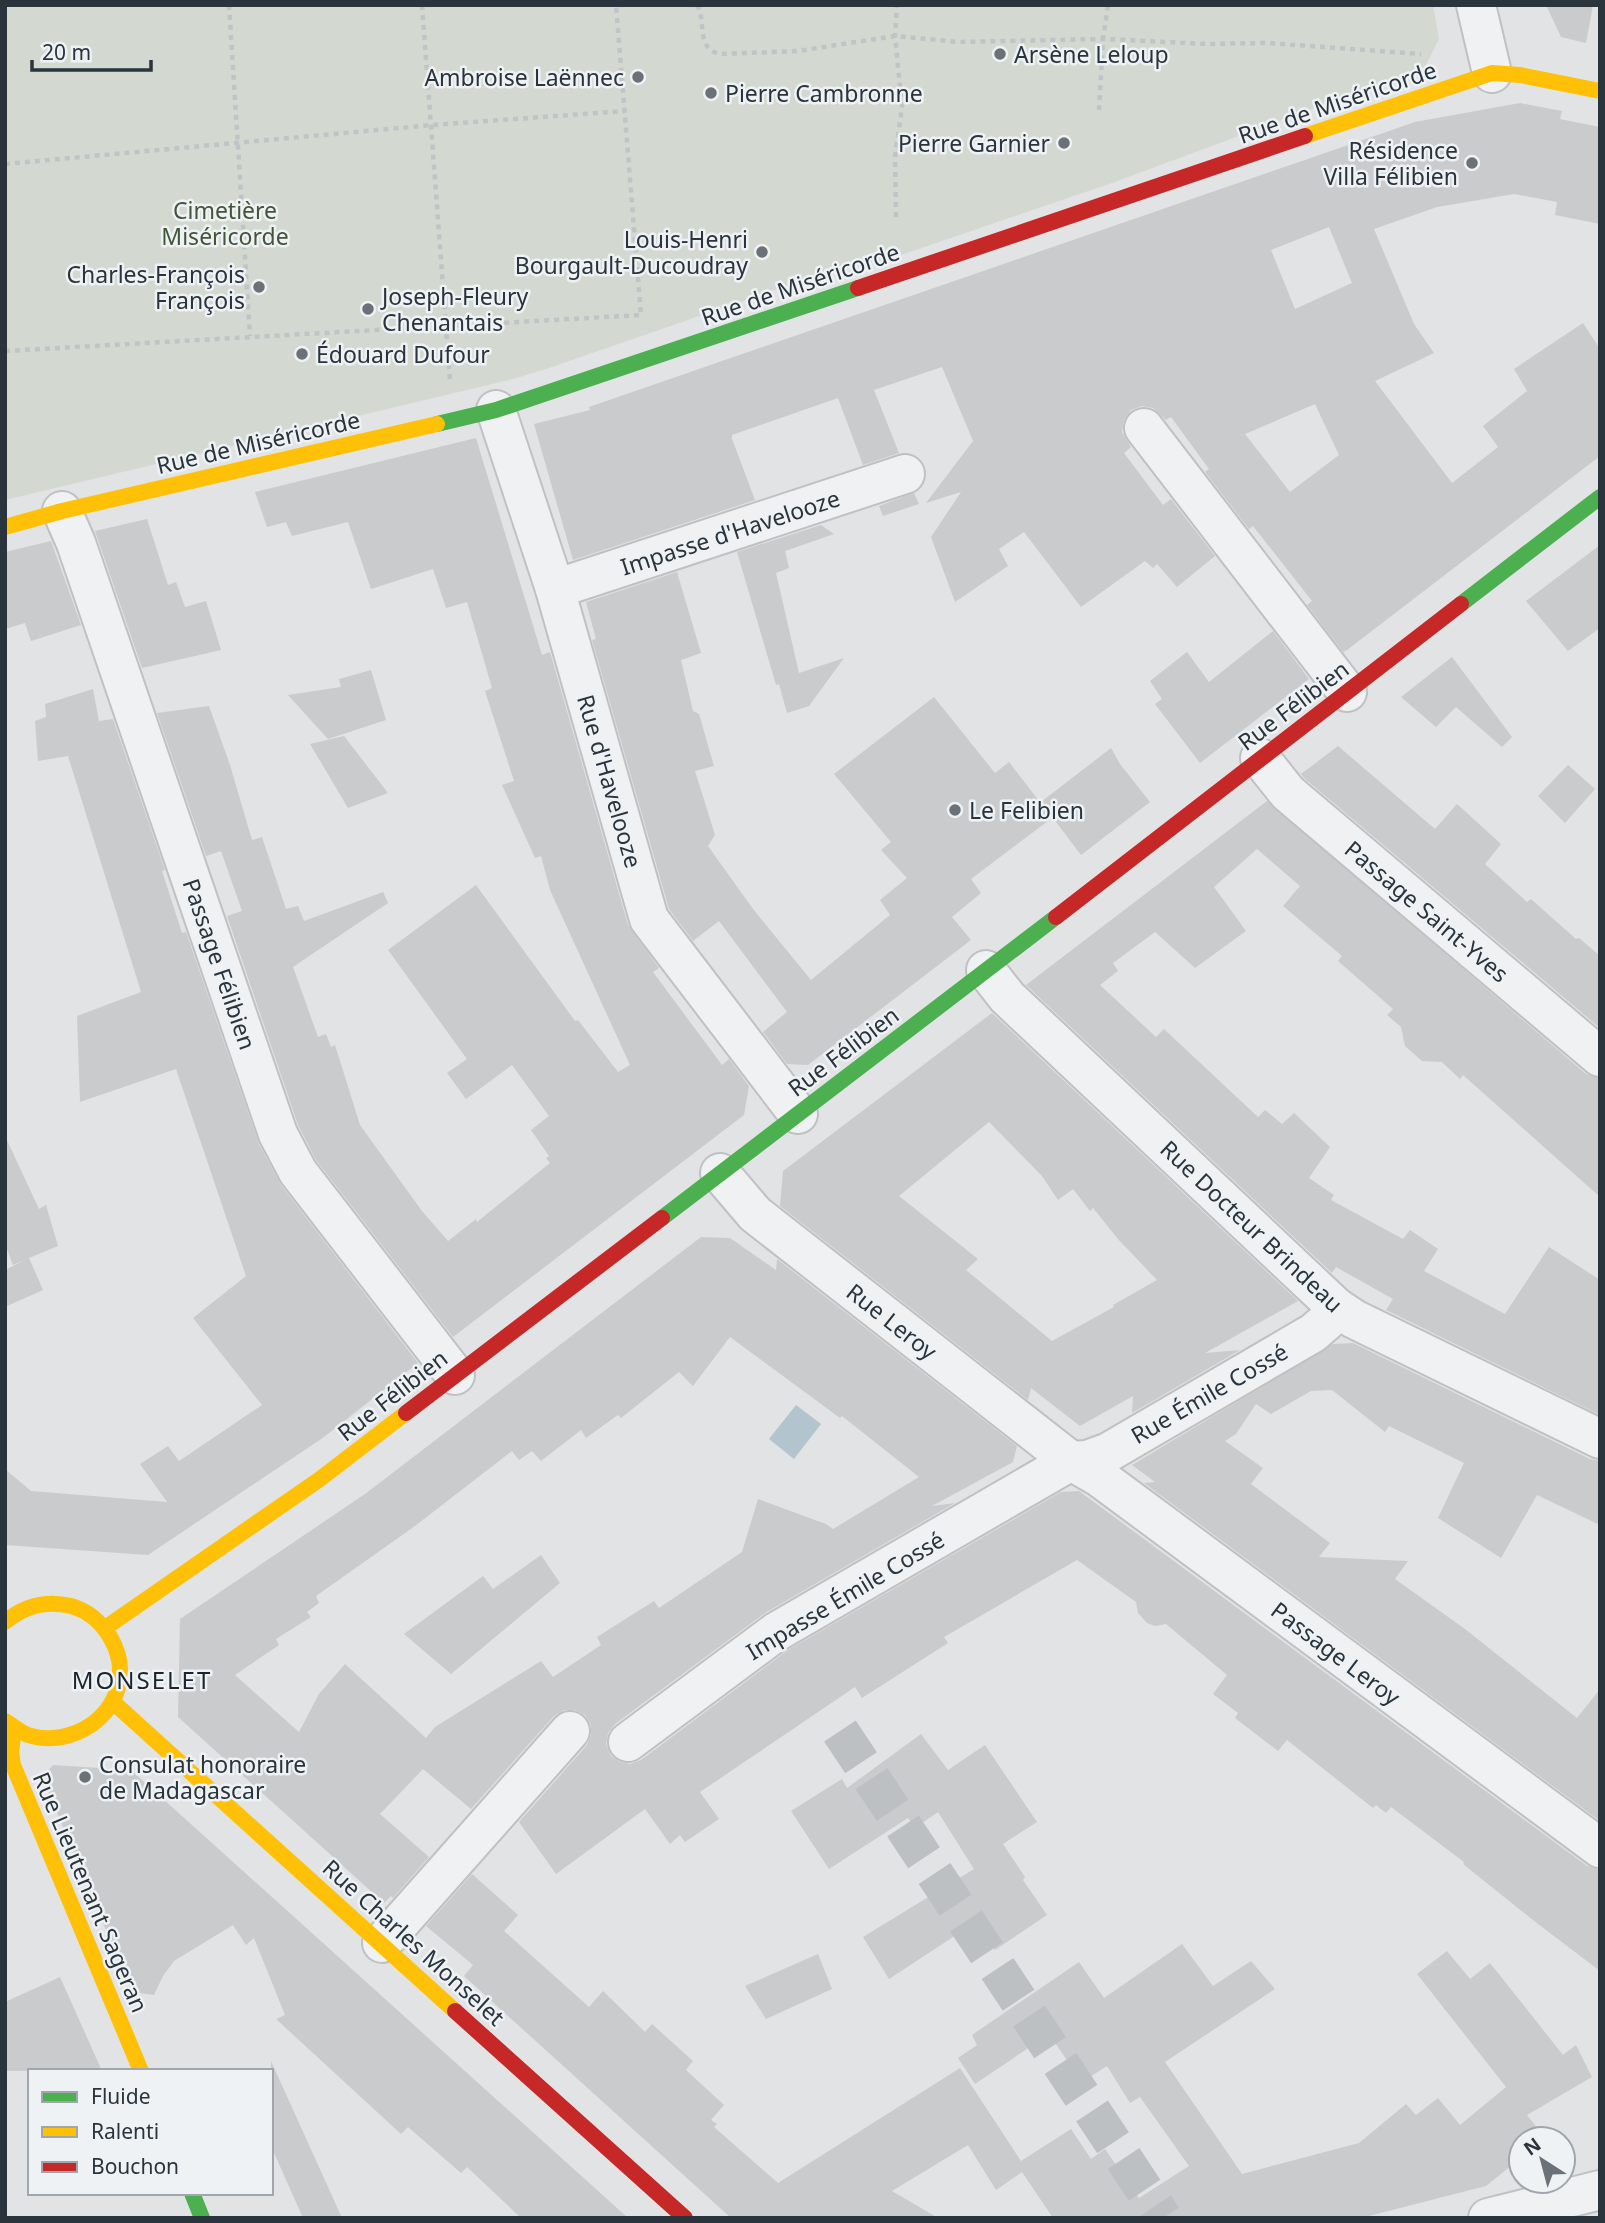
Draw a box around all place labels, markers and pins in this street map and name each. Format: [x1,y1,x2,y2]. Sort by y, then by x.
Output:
place label: Arsène Leloup [1014,38,1169,70]
marker: Arsène Leloup [992,46,1008,62]
place label: Ambroise Laënnec [424,61,624,93]
marker: Ambroise Laënnec [630,69,646,85]
place label: Pierre Cambronne [725,77,923,109]
marker: Pierre Cambronne [703,85,719,101]
place label: Pierre Garnier [898,127,1050,159]
place label: Résidence Villa Félibien [1323,134,1458,192]
marker: Pierre Garnier [1056,135,1072,151]
marker: Résidence Villa Félibien [1464,155,1480,171]
place label: Louis-Henri Bourgault-Ducoudray [515,223,748,281]
marker: Louis-Henri Bourgault-Ducoudray [754,244,770,260]
place label: Charles-François François [67,258,245,316]
marker: Charles-François François [251,279,267,295]
place label: Joseph-Fleury Chenantais [380,280,529,338]
marker: Joseph-Fleury Chenantais [360,301,376,317]
place label: Édouard Dufour [316,338,490,370]
marker: Édouard Dufour [294,346,310,362]
place label: Le Felibien [969,794,1084,826]
marker: Le Felibien [947,802,963,818]
place label: Consulat honoraire de Madagascar [99,1748,306,1806]
marker: Consulat honoraire de Madagascar [77,1769,93,1785]

